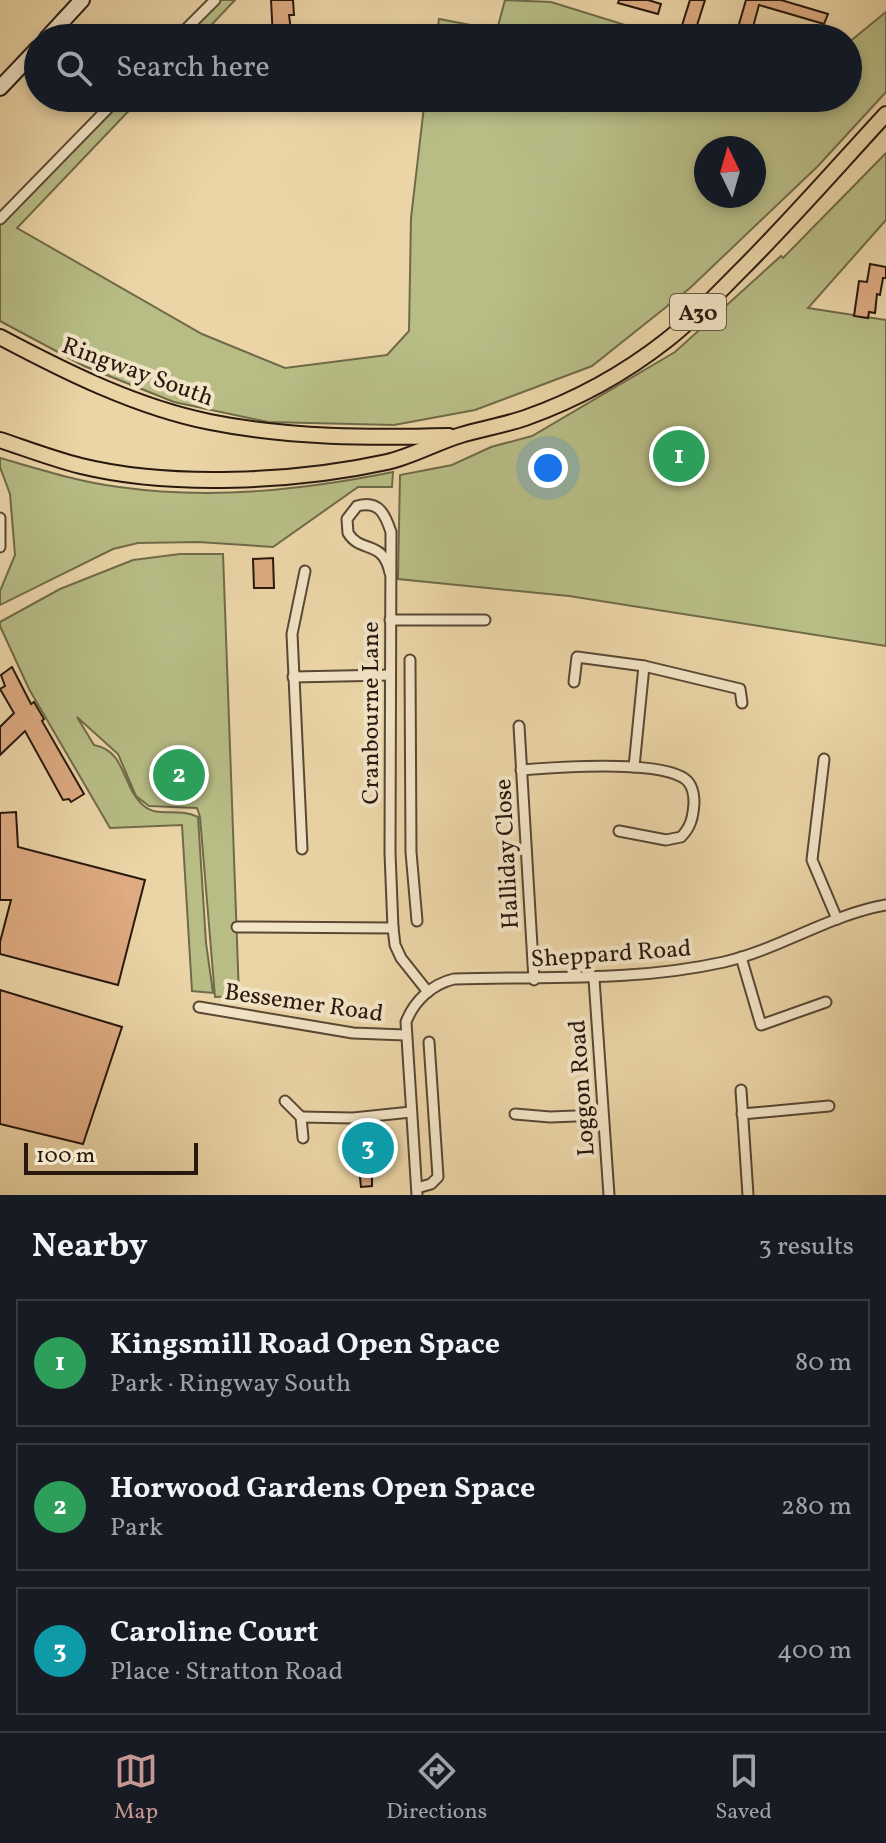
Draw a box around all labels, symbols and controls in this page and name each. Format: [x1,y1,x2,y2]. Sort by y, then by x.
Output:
search box [24,24,862,112]
icon: search [52,46,96,90]
text: Search here [116,47,270,89]
north arrow [694,136,766,208]
road number: A30 [670,294,726,330]
street label: Ringway South [57,330,218,416]
pin: 1 [653,426,705,486]
your location [528,448,568,488]
street label: Cranbourne Lane [355,621,389,805]
pin: 2 [153,745,205,805]
street label: Halliday Close [487,778,529,930]
street label: Sheppard Road [530,932,693,978]
street label: Bessemer Road [222,976,385,1032]
street label: Loggon Road [561,1018,605,1157]
pin: 3 [342,1118,394,1178]
scale bar [24,1139,198,1175]
text: 100 m [36,1141,95,1172]
text: Nearby [32,1224,148,1271]
text: 3 results [758,1229,854,1265]
text: Kingsmill Road Open Space [110,1324,500,1366]
text: 1 [55,1345,65,1381]
text: 80 m [795,1345,852,1381]
text: Park · Ringway South [110,1366,351,1402]
text: Horwood Gardens Open Space [110,1468,535,1510]
text: 2 [53,1489,67,1525]
text: 280 m [781,1489,852,1525]
text: Park [110,1510,163,1546]
text: Caroline Court [110,1612,319,1654]
text: 3 [53,1633,67,1669]
text: 400 m [777,1633,852,1669]
text: Place · Stratton Road [110,1654,343,1690]
tab: Map [114,1749,158,1828]
tab: Directions [386,1749,487,1828]
tab: Saved [715,1749,772,1828]

